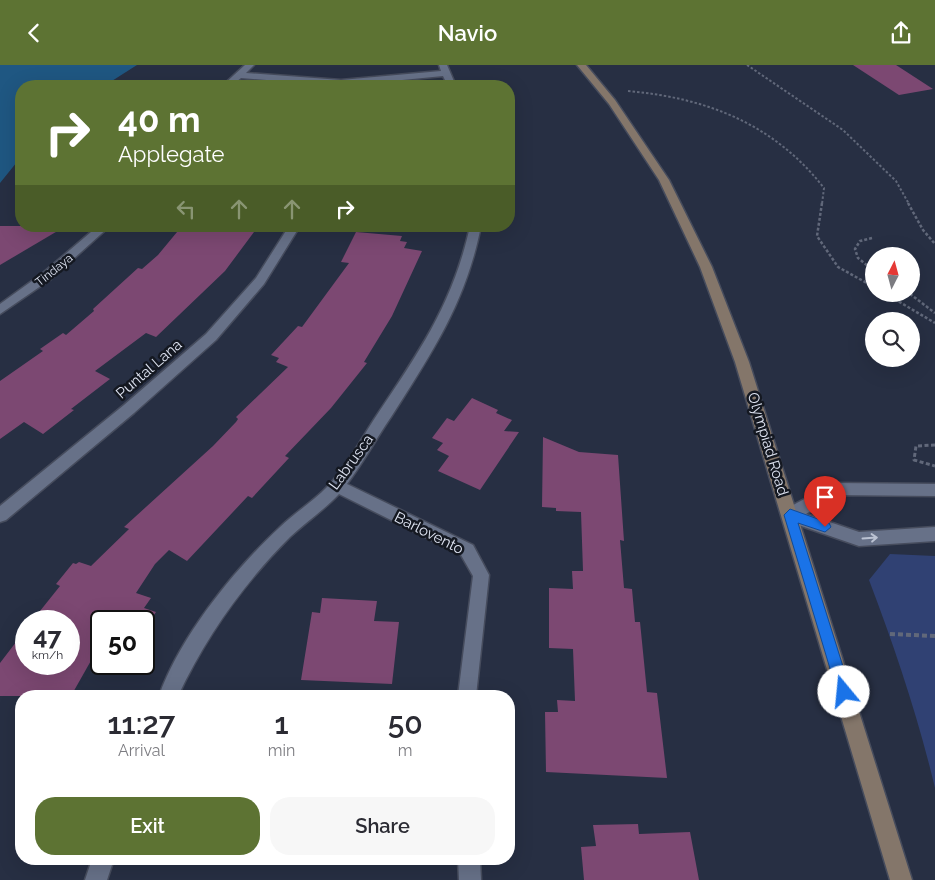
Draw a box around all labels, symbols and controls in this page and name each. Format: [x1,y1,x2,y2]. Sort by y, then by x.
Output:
icon: back [20,19,48,47]
icon: share [887,19,915,47]
text: Navio [438,20,497,46]
text: 40 m [118,99,200,140]
icon: right [35,100,100,165]
text: Applegate [118,141,225,167]
icon: left [172,195,200,223]
icon: ahead [225,195,253,223]
icon: ahead [278,195,306,223]
icon: right [331,195,359,223]
north arrow [865,247,920,303]
map controls [865,247,920,367]
street label: Tindaya [33,251,75,289]
button: search [865,312,920,367]
street label: Puntal Lana [112,336,186,402]
street label: Olympiad Road [744,390,792,498]
street label: Labrusca [325,431,377,493]
pin [804,476,846,527]
icon: arrive [811,483,839,511]
street label: Barlovento [391,508,467,558]
one-way arrow [861,534,877,543]
speed limit sign: 50 [90,610,155,675]
text: 47 [33,621,62,651]
text: km/h [32,648,63,662]
position arrow [817,665,869,717]
text: 11:27 [107,706,175,741]
text: 1 [274,706,289,741]
text: 50 [388,706,423,741]
text: Arrival [118,741,165,760]
text: min [268,741,295,760]
text: m [398,741,412,760]
button: Exit [35,797,260,855]
button: Share [270,797,495,855]

